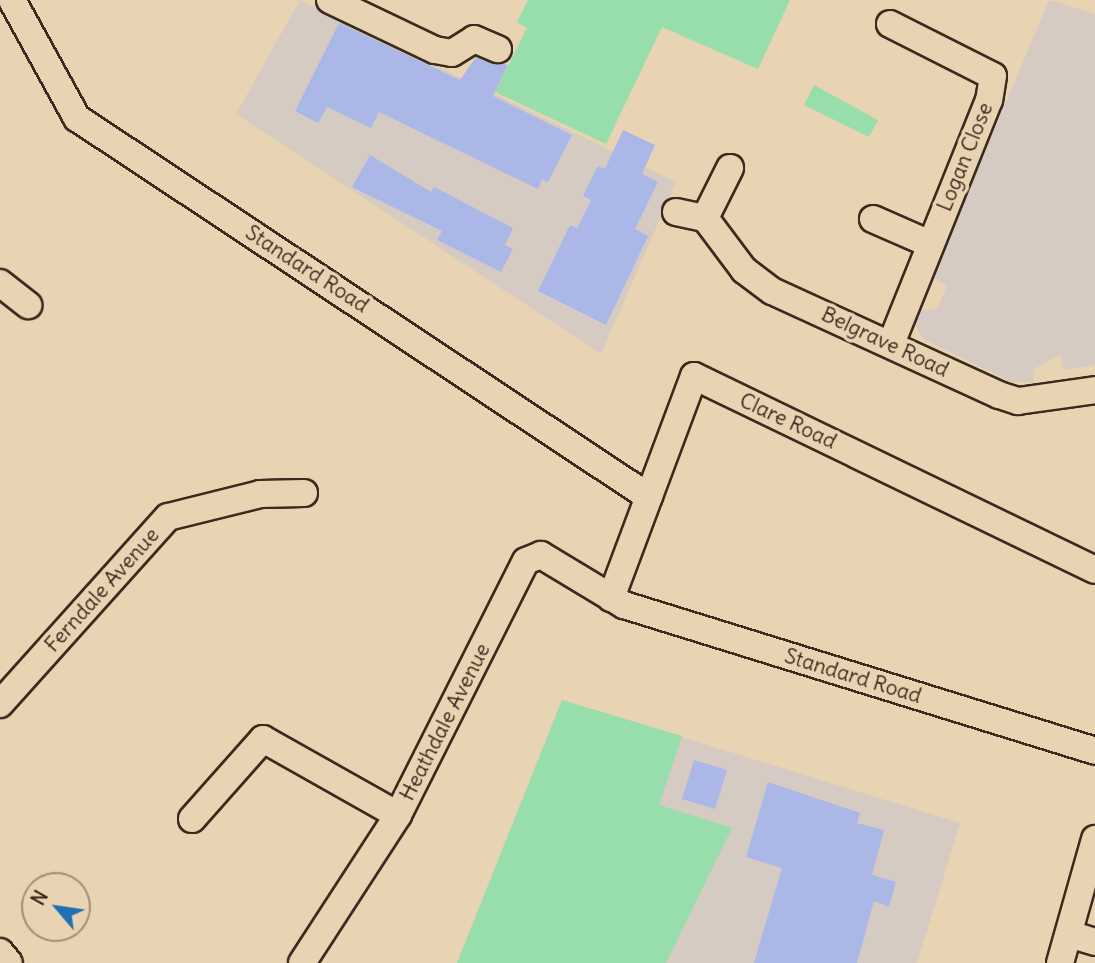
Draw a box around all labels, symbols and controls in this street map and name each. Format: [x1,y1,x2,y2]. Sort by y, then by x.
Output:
street label: Logan Close [932,99,998,215]
street label: Standard Road [241,220,373,318]
street label: Belgrave Road [817,302,953,382]
street label: Clare Road [736,388,840,454]
street label: Ferndale Avenue [40,523,164,657]
street label: Heathdale Avenue [394,639,496,805]
street label: Standard Road [782,643,924,709]
north arrow [21,872,91,942]
text: N [26,886,53,909]

